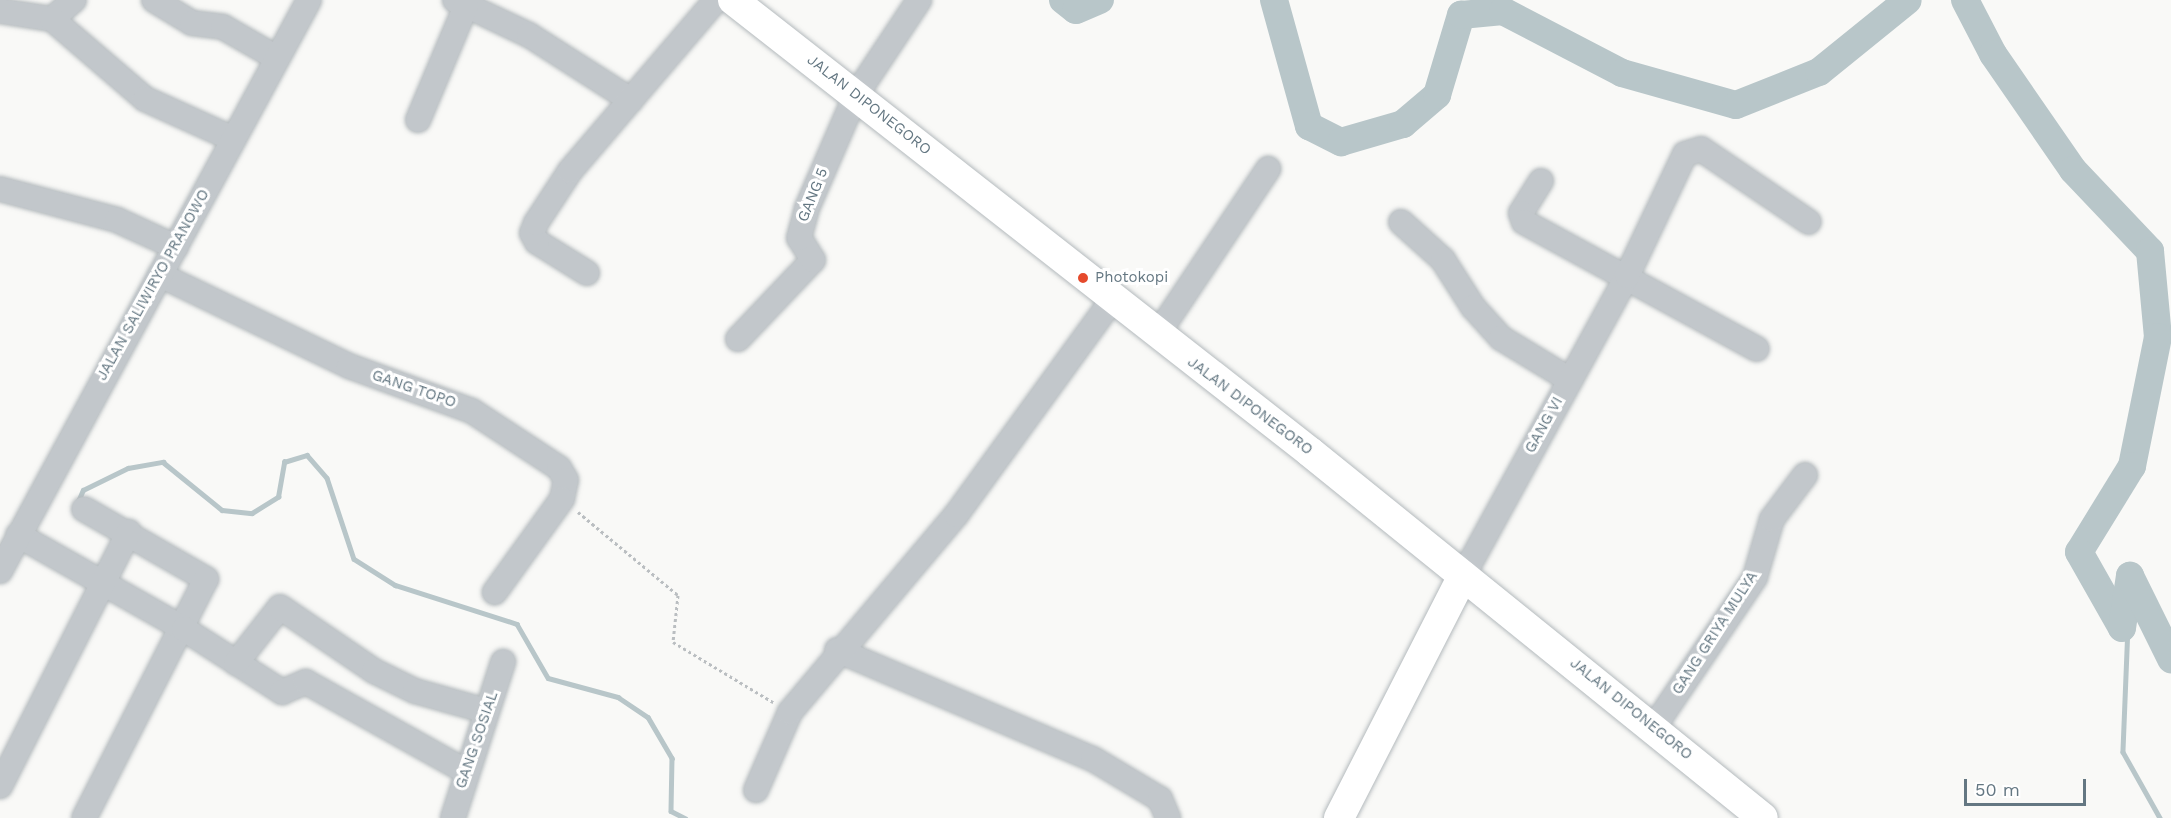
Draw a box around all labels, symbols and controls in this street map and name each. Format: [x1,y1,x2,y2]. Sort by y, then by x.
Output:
street label: JALAN DIPONEGORO [803,51,935,159]
street label: GANG 5 [794,165,832,225]
street label: JALAN SALIWIRYO PRANOWO [93,186,213,384]
place label: Photokopi [1095,269,1168,287]
marker: Photokopi [1076,271,1090,285]
street label: JALAN DIPONEGORO [1184,353,1316,459]
street label: GANG TOPO [369,366,459,412]
street label: GANG VI [1521,394,1567,456]
street label: GANG GRIYA MULYA [1668,568,1762,698]
street label: JALAN DIPONEGORO [1566,654,1696,764]
street label: GANG SOSIAL [452,689,502,791]
scale bar [1967,767,2088,805]
text: 50 m [1975,779,2020,800]

